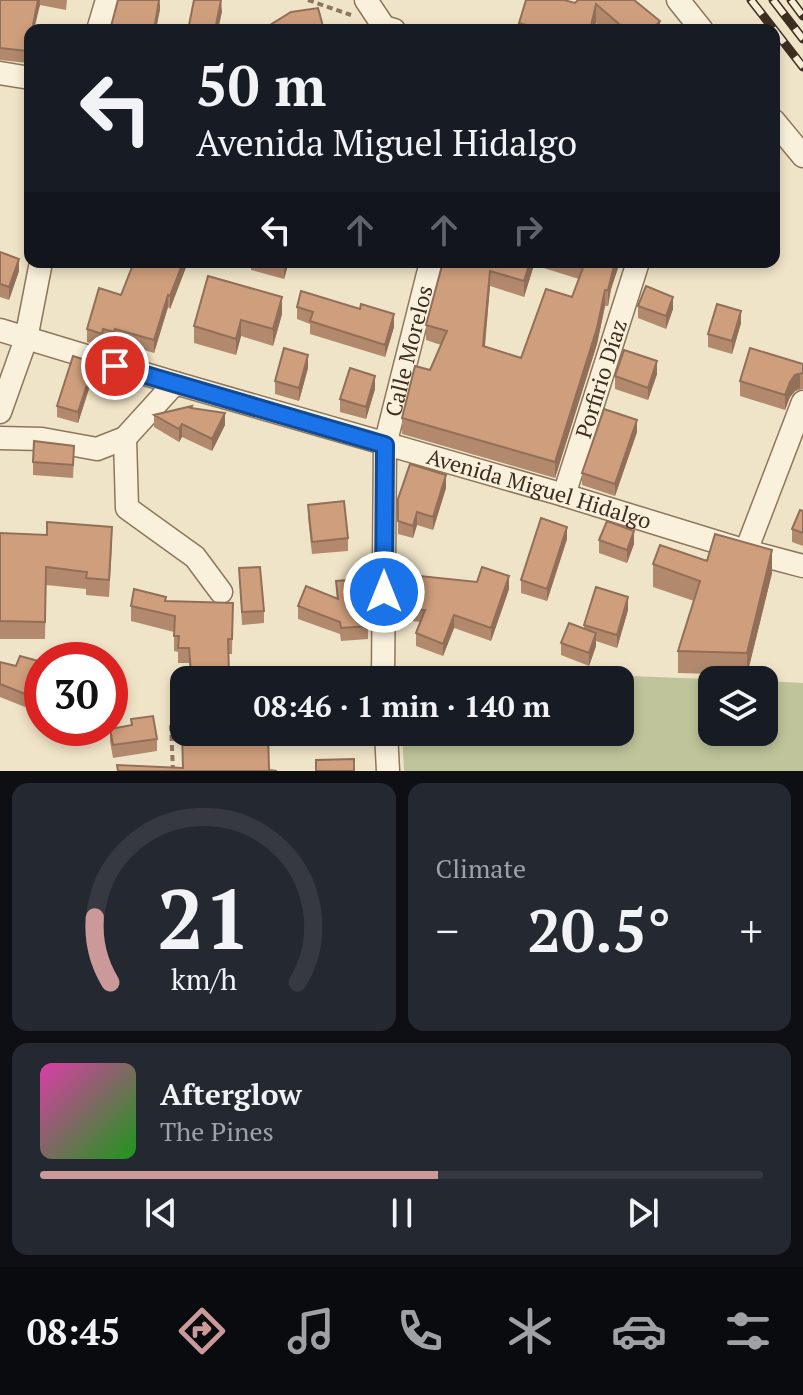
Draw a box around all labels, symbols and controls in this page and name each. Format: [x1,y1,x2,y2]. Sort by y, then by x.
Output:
text: 50 m [196,48,326,122]
icon: left [64,56,168,160]
text: Avenida Miguel Hidalgo [196,119,577,166]
icon: left [254,208,298,252]
icon: ahead [338,208,382,252]
icon: ahead [422,208,466,252]
icon: right [506,208,550,252]
street label: Calle Morelos [378,282,439,419]
street label: Porfirio Díaz [568,316,633,442]
pin [81,332,149,400]
icon: arrive [93,344,137,388]
street label: Avenida Miguel Hidalgo [423,441,655,535]
position arrow [342,550,426,634]
speed limit sign: 30 [24,642,128,746]
map controls [698,666,778,746]
button: layers [698,666,778,746]
text: 08:46 · 1 min · 140 m [254,686,550,726]
text: Climate [436,851,526,885]
text: 21 [157,863,251,973]
text: 20.5° [527,890,671,969]
text: − [436,901,459,960]
text: + [740,901,763,960]
text: km/h [171,960,237,998]
text: Afterglow [160,1074,302,1114]
text: The Pines [160,1114,274,1148]
icon: previous [139,1191,183,1235]
icon: pause [380,1191,424,1235]
icon: next [621,1191,665,1235]
icon: directions [174,1303,230,1359]
icon: music [283,1303,339,1359]
icon: phone [392,1303,448,1359]
icon: climate [502,1303,558,1359]
icon: car [611,1303,667,1359]
icon: filters [720,1303,776,1359]
text: 08:45 [27,1308,120,1355]

